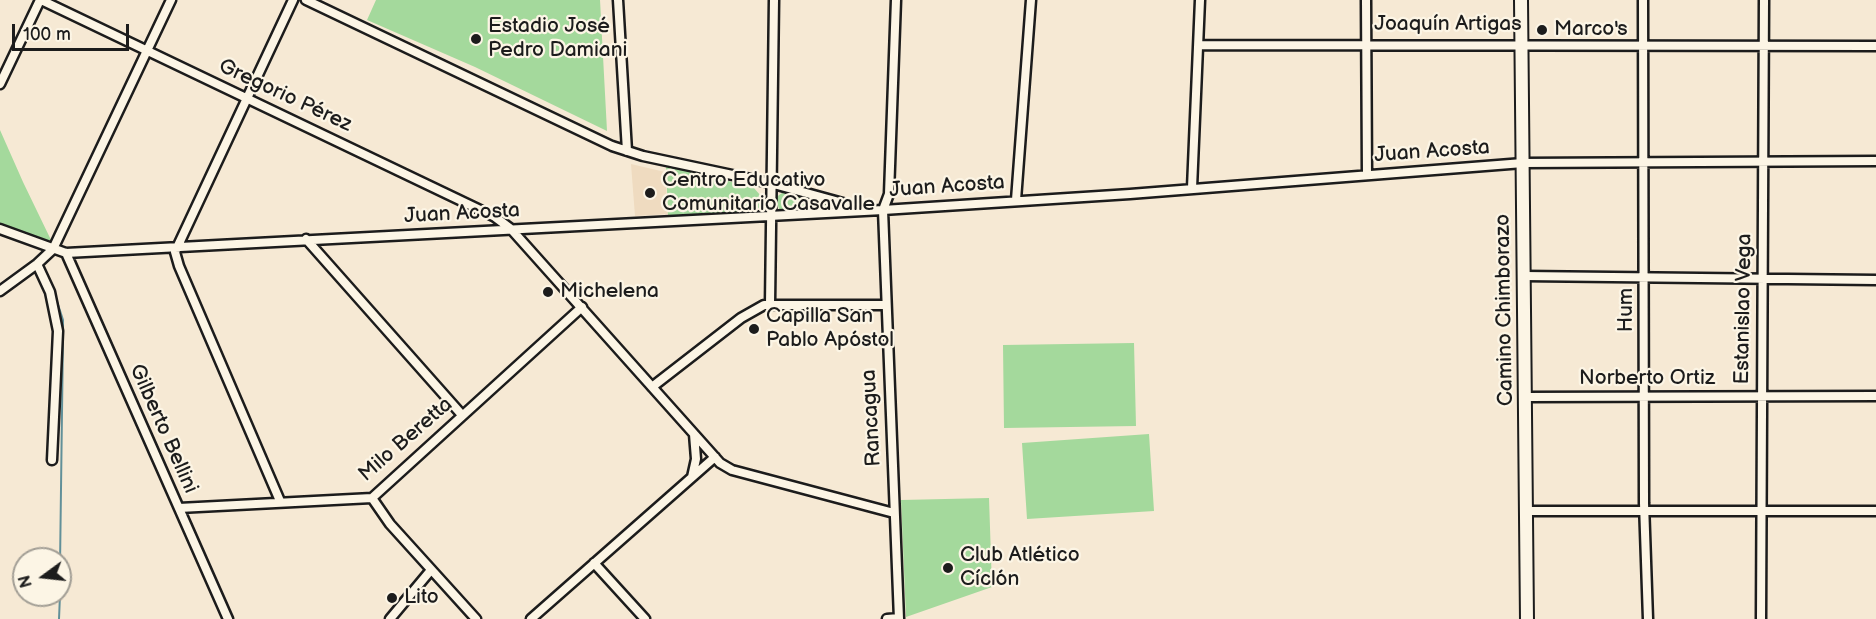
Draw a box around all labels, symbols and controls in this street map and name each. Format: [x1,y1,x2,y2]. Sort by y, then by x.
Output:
scale bar [15,12,132,50]
street label: Joaquín Artigas [1374,12,1522,38]
place label: Estadio José Pedro Damiani [488,14,627,64]
place label: Marco's [1554,17,1628,43]
marker: Marco's [1535,23,1549,37]
text: 100 m [23,24,71,45]
marker: Estadio José Pedro Damiani [469,32,483,46]
street label: Gregorio Pérez [214,54,356,138]
street label: Juan Acosta [1373,135,1491,169]
place label: Centro Educativo Comunitario Casavalle [662,168,875,218]
street label: Juan Acosta [888,170,1006,204]
marker: Centro Educativo Comunitario Casavalle [643,186,657,200]
street label: Juan Acosta [404,198,520,230]
street label: Camino Chimborazo [1491,214,1519,406]
street label: Estanislao Vega [1730,233,1758,385]
place label: Michelena [560,279,659,305]
marker: Michelena [541,285,555,299]
street label: Hum [1614,288,1640,332]
place label: Capilla San Pablo Apóstol [766,304,894,354]
marker: Capilla San Pablo Apóstol [747,322,761,336]
street label: Gilberto Bellini [123,361,203,497]
street label: Norberto Ortiz [1579,366,1715,392]
street label: Rancagua [857,369,887,467]
street label: Milo Beretta [354,393,458,487]
place label: Club Atlético Cíclón [960,543,1080,593]
north arrow [12,547,72,607]
marker: Club Atlético Cíclón [941,561,955,575]
text: N [15,573,37,590]
place label: Lito [404,585,439,611]
marker: Lito [385,591,399,605]

